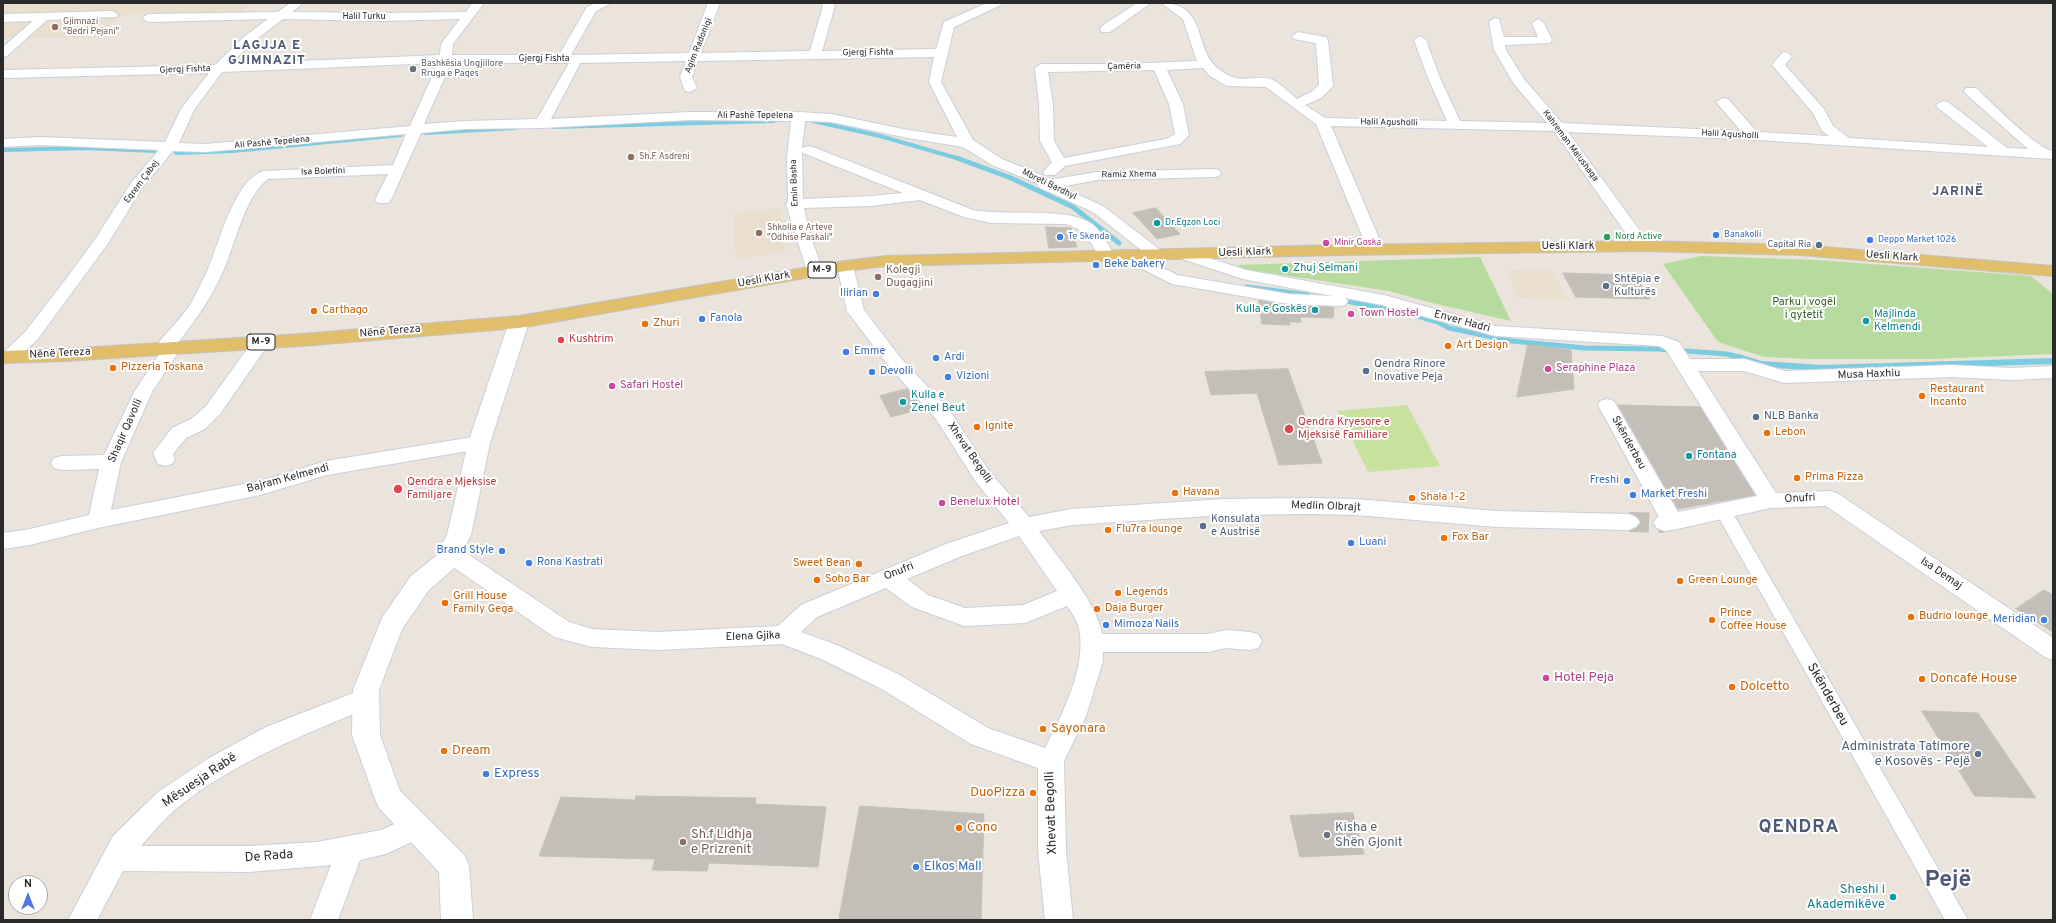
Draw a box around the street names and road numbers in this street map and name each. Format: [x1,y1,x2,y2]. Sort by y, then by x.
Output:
street label: Halil Turku [342,12,386,22]
street label: Agim Radoniqi [683,17,715,75]
street label: Gjergj Fishta [842,47,894,59]
street label: Gjergj Fishta [518,54,570,64]
street label: Çamëria [1107,61,1141,73]
street label: Gjergj Fishta [159,64,211,76]
street label: Kahreman Malushaga [1540,108,1600,184]
street label: Ali Pashë Tepelena [717,111,793,121]
street label: Halil Agusholli [1360,117,1418,129]
street label: Halil Agusholli [1701,128,1759,142]
street label: Ali Pashë Tepelena [234,134,310,152]
street label: Eqrem Çabej [122,158,162,206]
street label: Emin Basha [789,159,801,207]
street label: Isa Boletini [301,166,345,178]
street label: Mbreti Bardhyl [1020,167,1078,203]
street label: Ramiz Xhema [1101,169,1157,181]
street label: Uesli Klark [1542,240,1594,254]
street label: Uesli Klark [1218,245,1272,261]
street label: Uesli Klark [1865,249,1919,265]
road number: M-9 [808,262,836,278]
street label: Uesli Klark [737,269,791,291]
street label: Enver Hadri [1432,308,1492,336]
street label: Nënë Tereza [359,323,421,341]
road number: M-9 [247,334,275,350]
street label: Nënë Tereza [29,346,91,362]
street label: Musa Haxhiu [1837,367,1901,383]
street label: Shaqir Qavolli [106,397,146,465]
street label: Skënderbeu [1608,414,1648,472]
street label: Xhevat Begolli [944,420,994,486]
street label: Bajram Kelmendi [245,462,331,496]
street label: Onufri [1784,492,1816,506]
street label: Medlin Olbrajt [1291,499,1361,515]
street label: Isa Demaj [1917,555,1965,593]
street label: Onufri [882,560,916,584]
street label: Elena Gjika [725,629,781,645]
street label: Skënderbeu [1803,661,1851,729]
street label: Mësuesja Rabë [160,750,240,812]
street label: Xhevat Begolli [1043,771,1061,855]
street label: De Rada [244,848,294,866]

